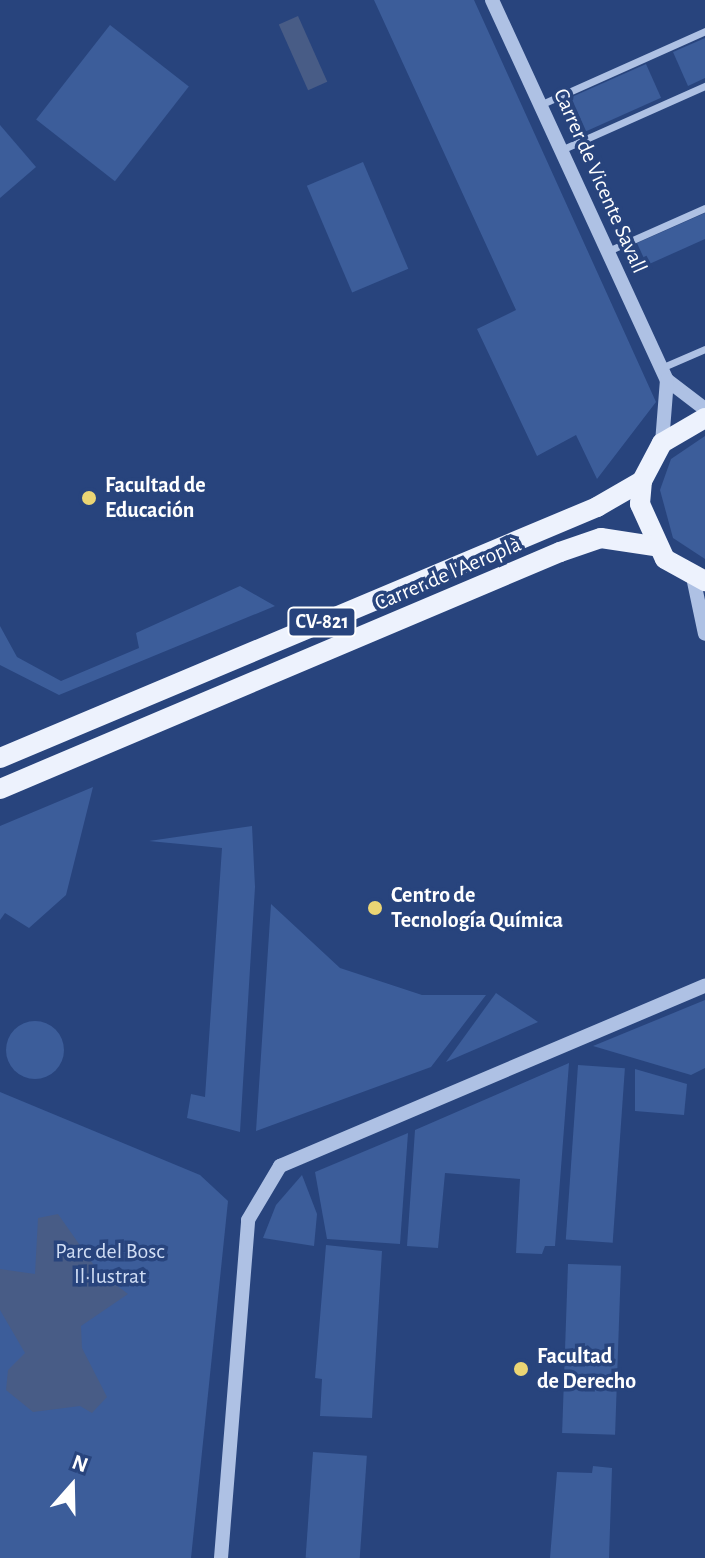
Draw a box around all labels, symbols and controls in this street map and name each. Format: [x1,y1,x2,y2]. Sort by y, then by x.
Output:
street label: Carrer de Vicente Savall [547,84,653,278]
place label: Facultad de Educación [105,472,206,524]
marker: Facultad de Educación [80,489,98,507]
street label: Carrer de l'Aeroplà [371,531,525,617]
road number: CV-821 [286,606,358,638]
place label: Centro de Tecnología Química [391,882,563,934]
marker: Centro de Tecnología Química [366,899,384,917]
park label: Parc del Bosc Il·lustrat [55,1238,165,1290]
place label: Facultad de Derecho [537,1343,636,1394]
marker: Facultad de Derecho [512,1360,530,1378]
north arrow [32,1446,112,1526]
text: N [69,1450,91,1476]

